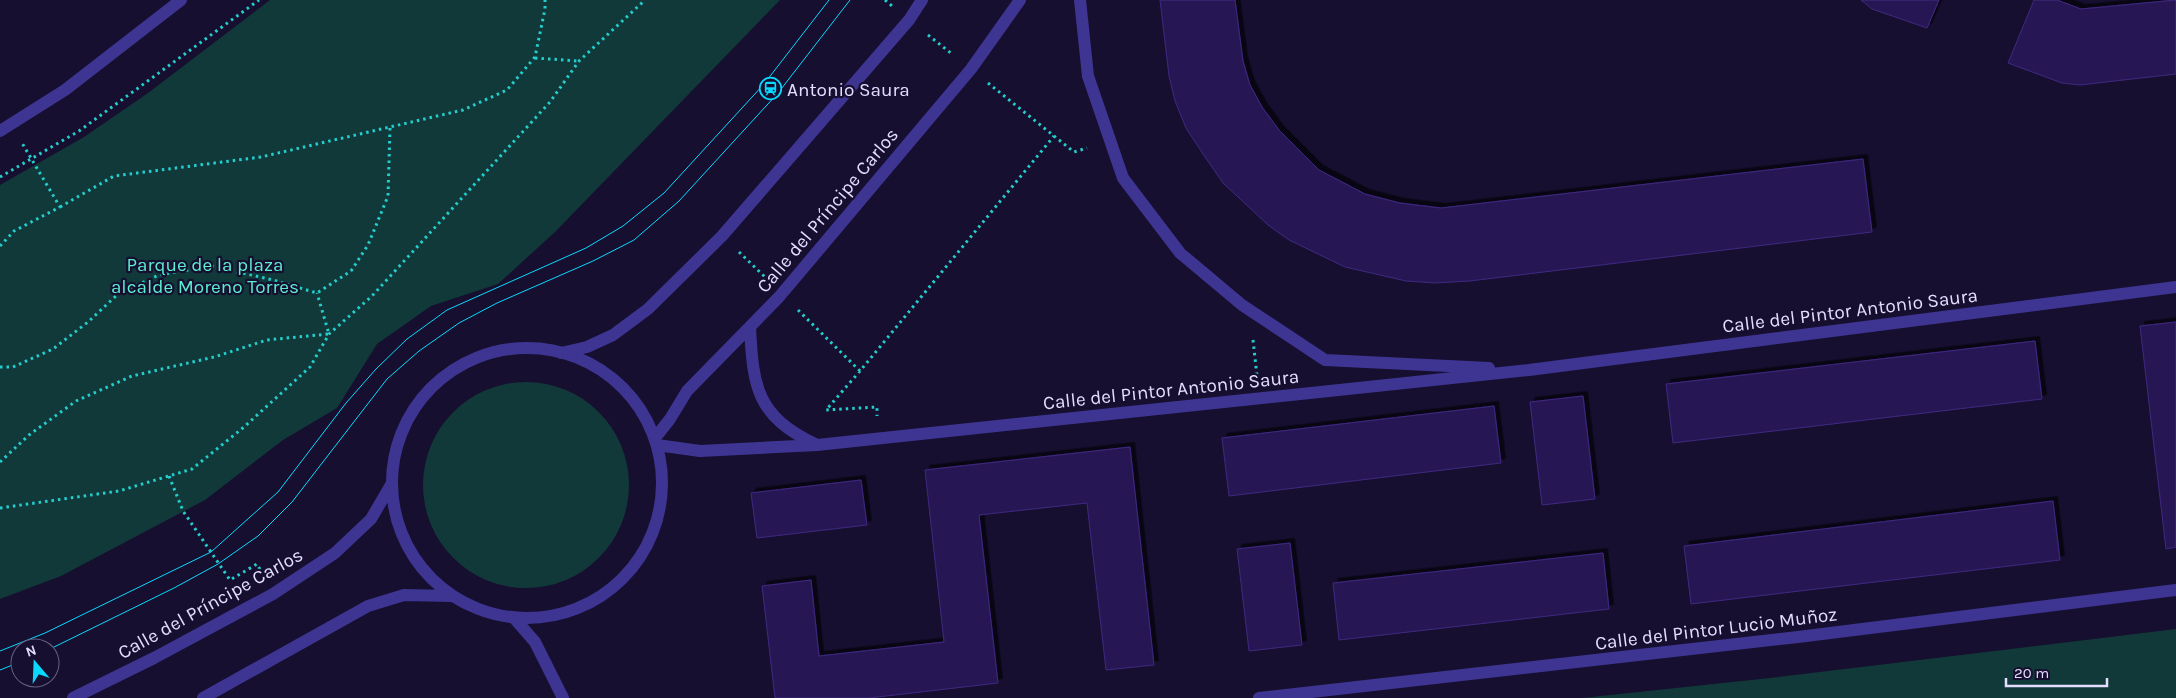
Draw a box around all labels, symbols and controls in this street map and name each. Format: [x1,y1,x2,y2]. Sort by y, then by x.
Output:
station icon: Antonio Saura [759,77,783,101]
place label: Antonio Saura [787,79,910,101]
street label: Calle del Príncipe Carlos [753,124,903,297]
park label: Parque de la plaza alcalde Moreno Torres [111,254,299,298]
street label: Calle del Pintor Antonio Saura [1721,284,1979,338]
street label: Calle del Pintor Antonio Saura [1042,366,1300,414]
street label: Calle del Príncipe Carlos [114,544,307,664]
street label: Calle del Pintor Lucio Muñoz [1594,603,1838,655]
north arrow [10,638,60,688]
text: N [23,642,38,661]
scale bar [2006,656,2107,688]
text: 20 m [2014,664,2049,682]

